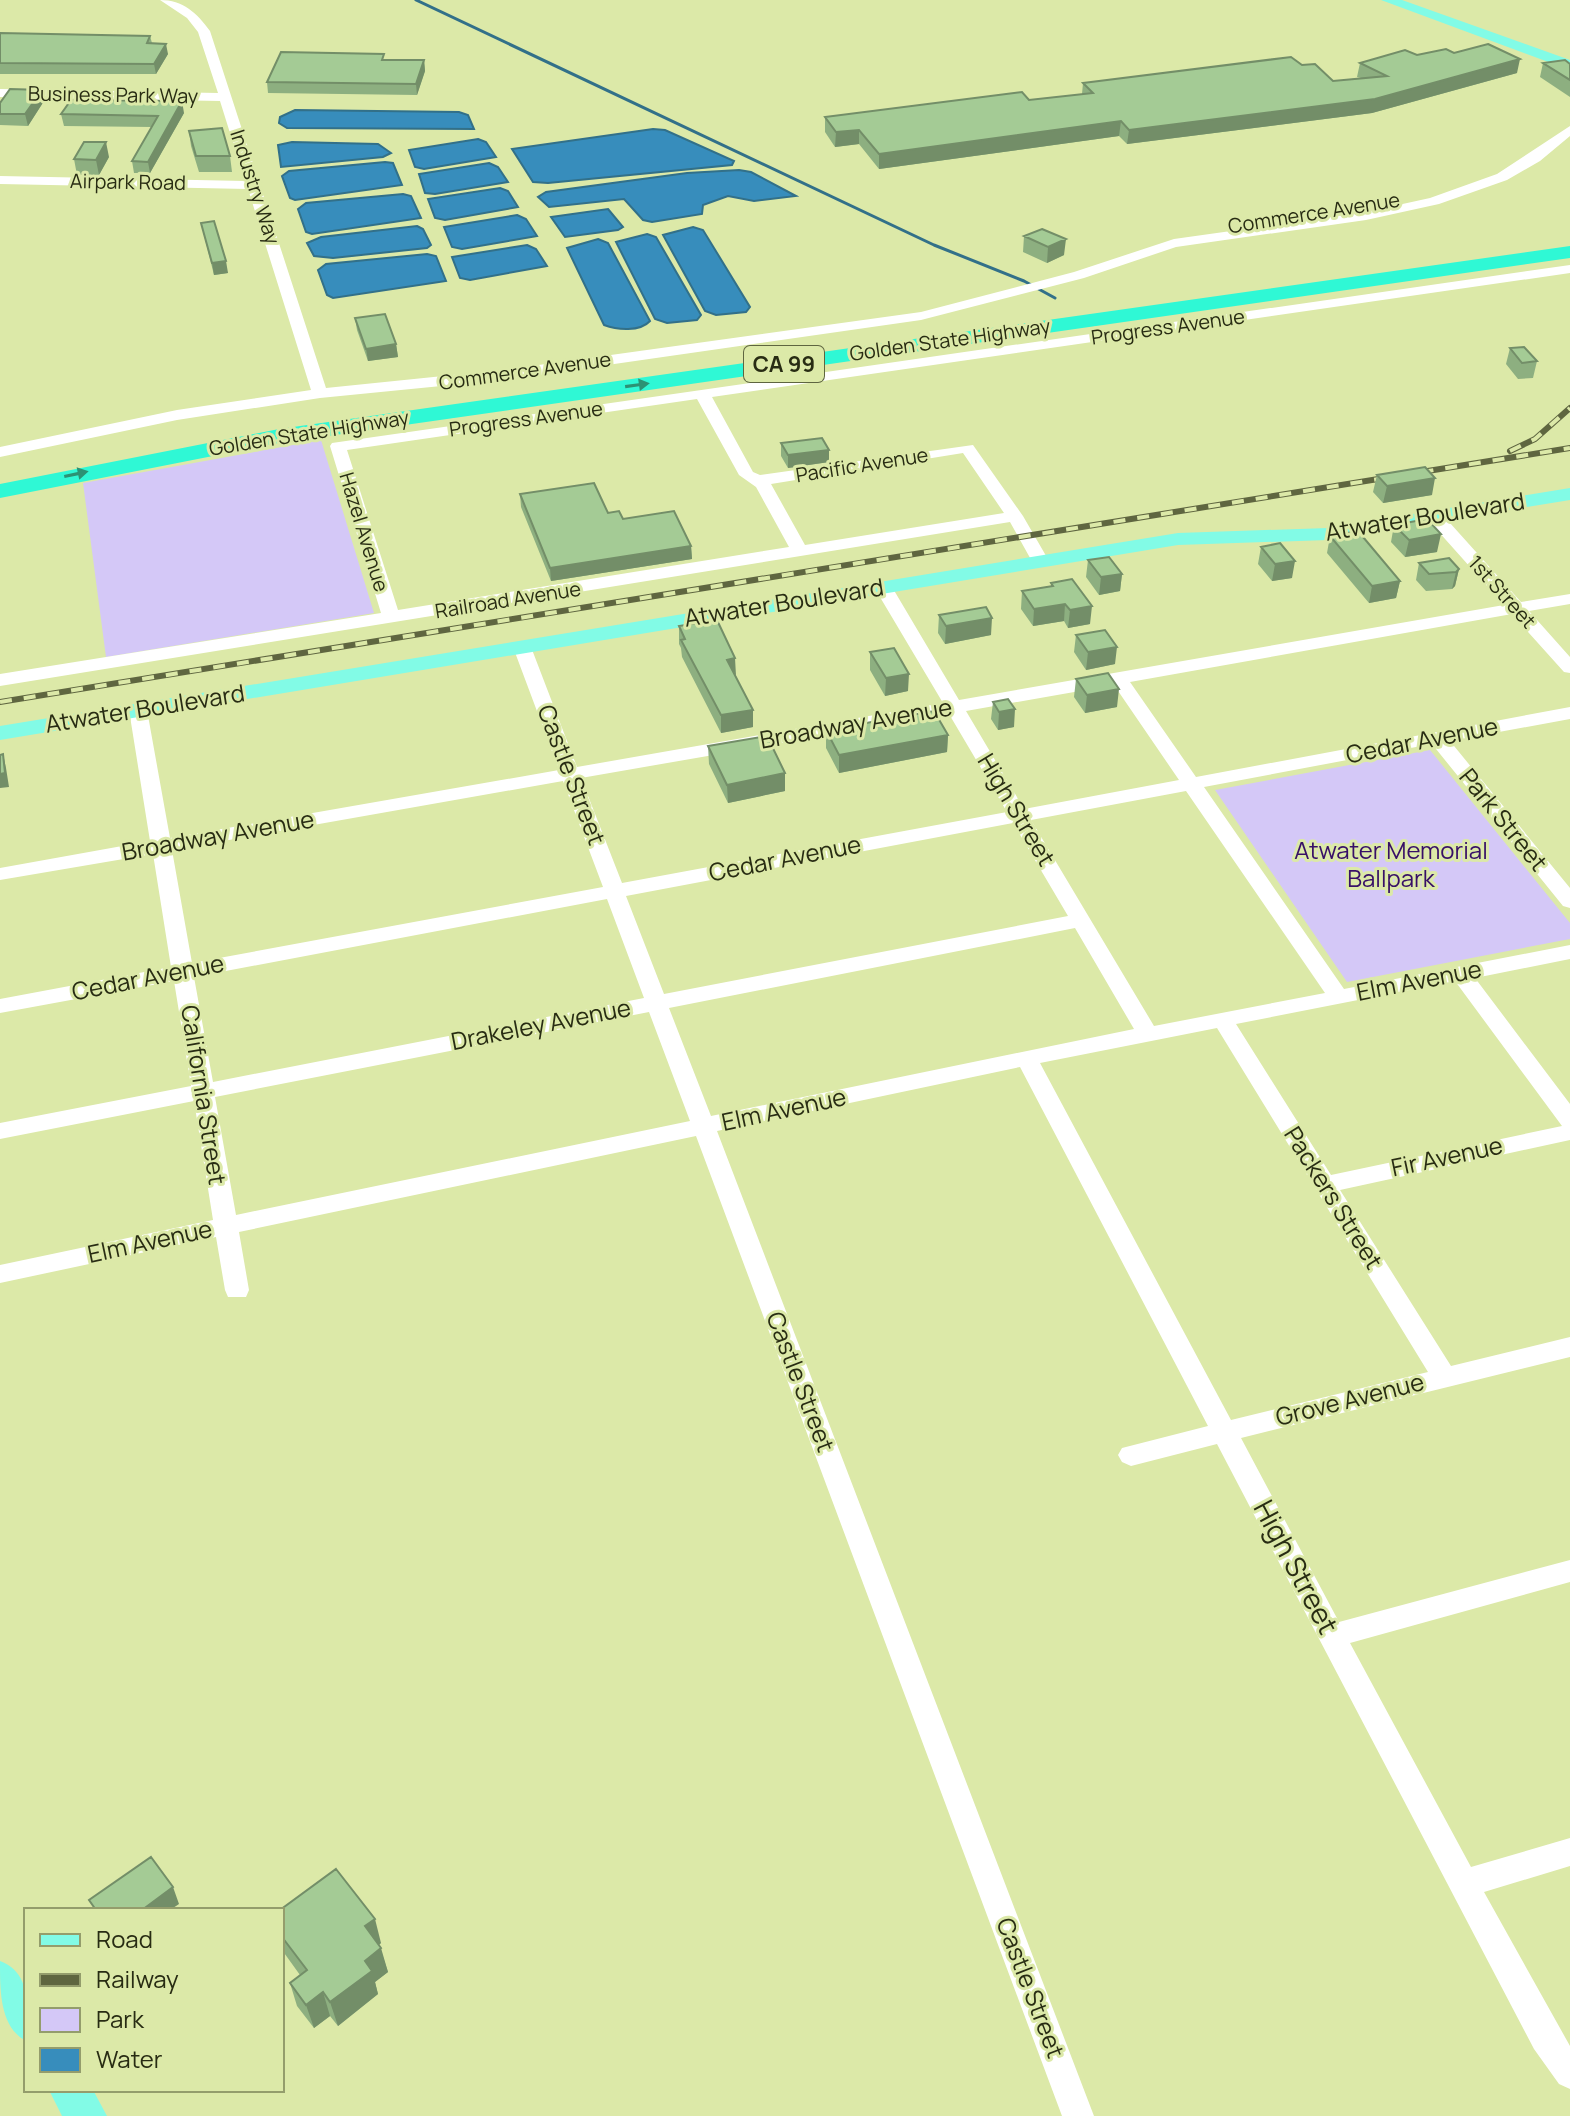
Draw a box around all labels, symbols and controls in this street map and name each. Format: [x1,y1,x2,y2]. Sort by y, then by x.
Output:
street label: Business Park Way [28,80,199,109]
street label: Industry Way [224,126,287,248]
street label: Airpark Road [70,167,186,196]
street label: Commerce Avenue [1226,186,1402,239]
street label: Progress Avenue [1089,302,1247,351]
street label: Golden State Highway [848,312,1052,367]
street label: Commerce Avenue [437,345,613,396]
road number: CA 99 [744,346,824,382]
one-way arrow [625,378,650,391]
street label: Progress Avenue [447,394,605,443]
street label: Golden State Highway [207,403,411,462]
street label: Pacific Avenue [794,441,930,488]
one-way arrow [64,467,89,480]
street label: Hazel Avenue [334,469,395,595]
street label: Atwater Boulevard [1323,483,1527,548]
street label: 1st Street [1463,550,1542,634]
street label: Atwater Boulevard [682,569,886,634]
street label: Railroad Avenue [433,575,583,624]
street label: Atwater Boulevard [43,675,247,740]
street label: Broadway Avenue [757,689,955,756]
street label: Castle Street [531,700,614,849]
street label: Cedar Avenue [1343,709,1501,770]
street label: High Street [971,747,1064,872]
street label: Park Street [1453,761,1556,877]
street label: Broadway Avenue [119,801,317,868]
street label: Cedar Avenue [706,827,864,888]
park label: Atwater Memorial Ballpark [1294,833,1488,894]
street label: Cedar Avenue [69,946,227,1007]
street label: Elm Avenue [1353,951,1484,1008]
street label: Drakeley Avenue [448,990,633,1057]
street label: California Street [174,1003,235,1187]
street label: Elm Avenue [718,1079,849,1138]
street label: Packers Street [1277,1120,1391,1275]
street label: Fir Avenue [1388,1128,1506,1183]
street label: Elm Avenue [84,1211,215,1270]
street label: Castle Street [760,1307,843,1456]
street label: Grove Avenue [1272,1364,1427,1433]
street label: High Street [1246,1493,1348,1640]
legend [24,1908,284,2092]
street label: Castle Street [990,1913,1073,2062]
text: Road [96,1922,153,1955]
text: Railway [96,1962,179,1995]
text: Park [96,2002,145,2035]
text: Water [96,2042,163,2075]

